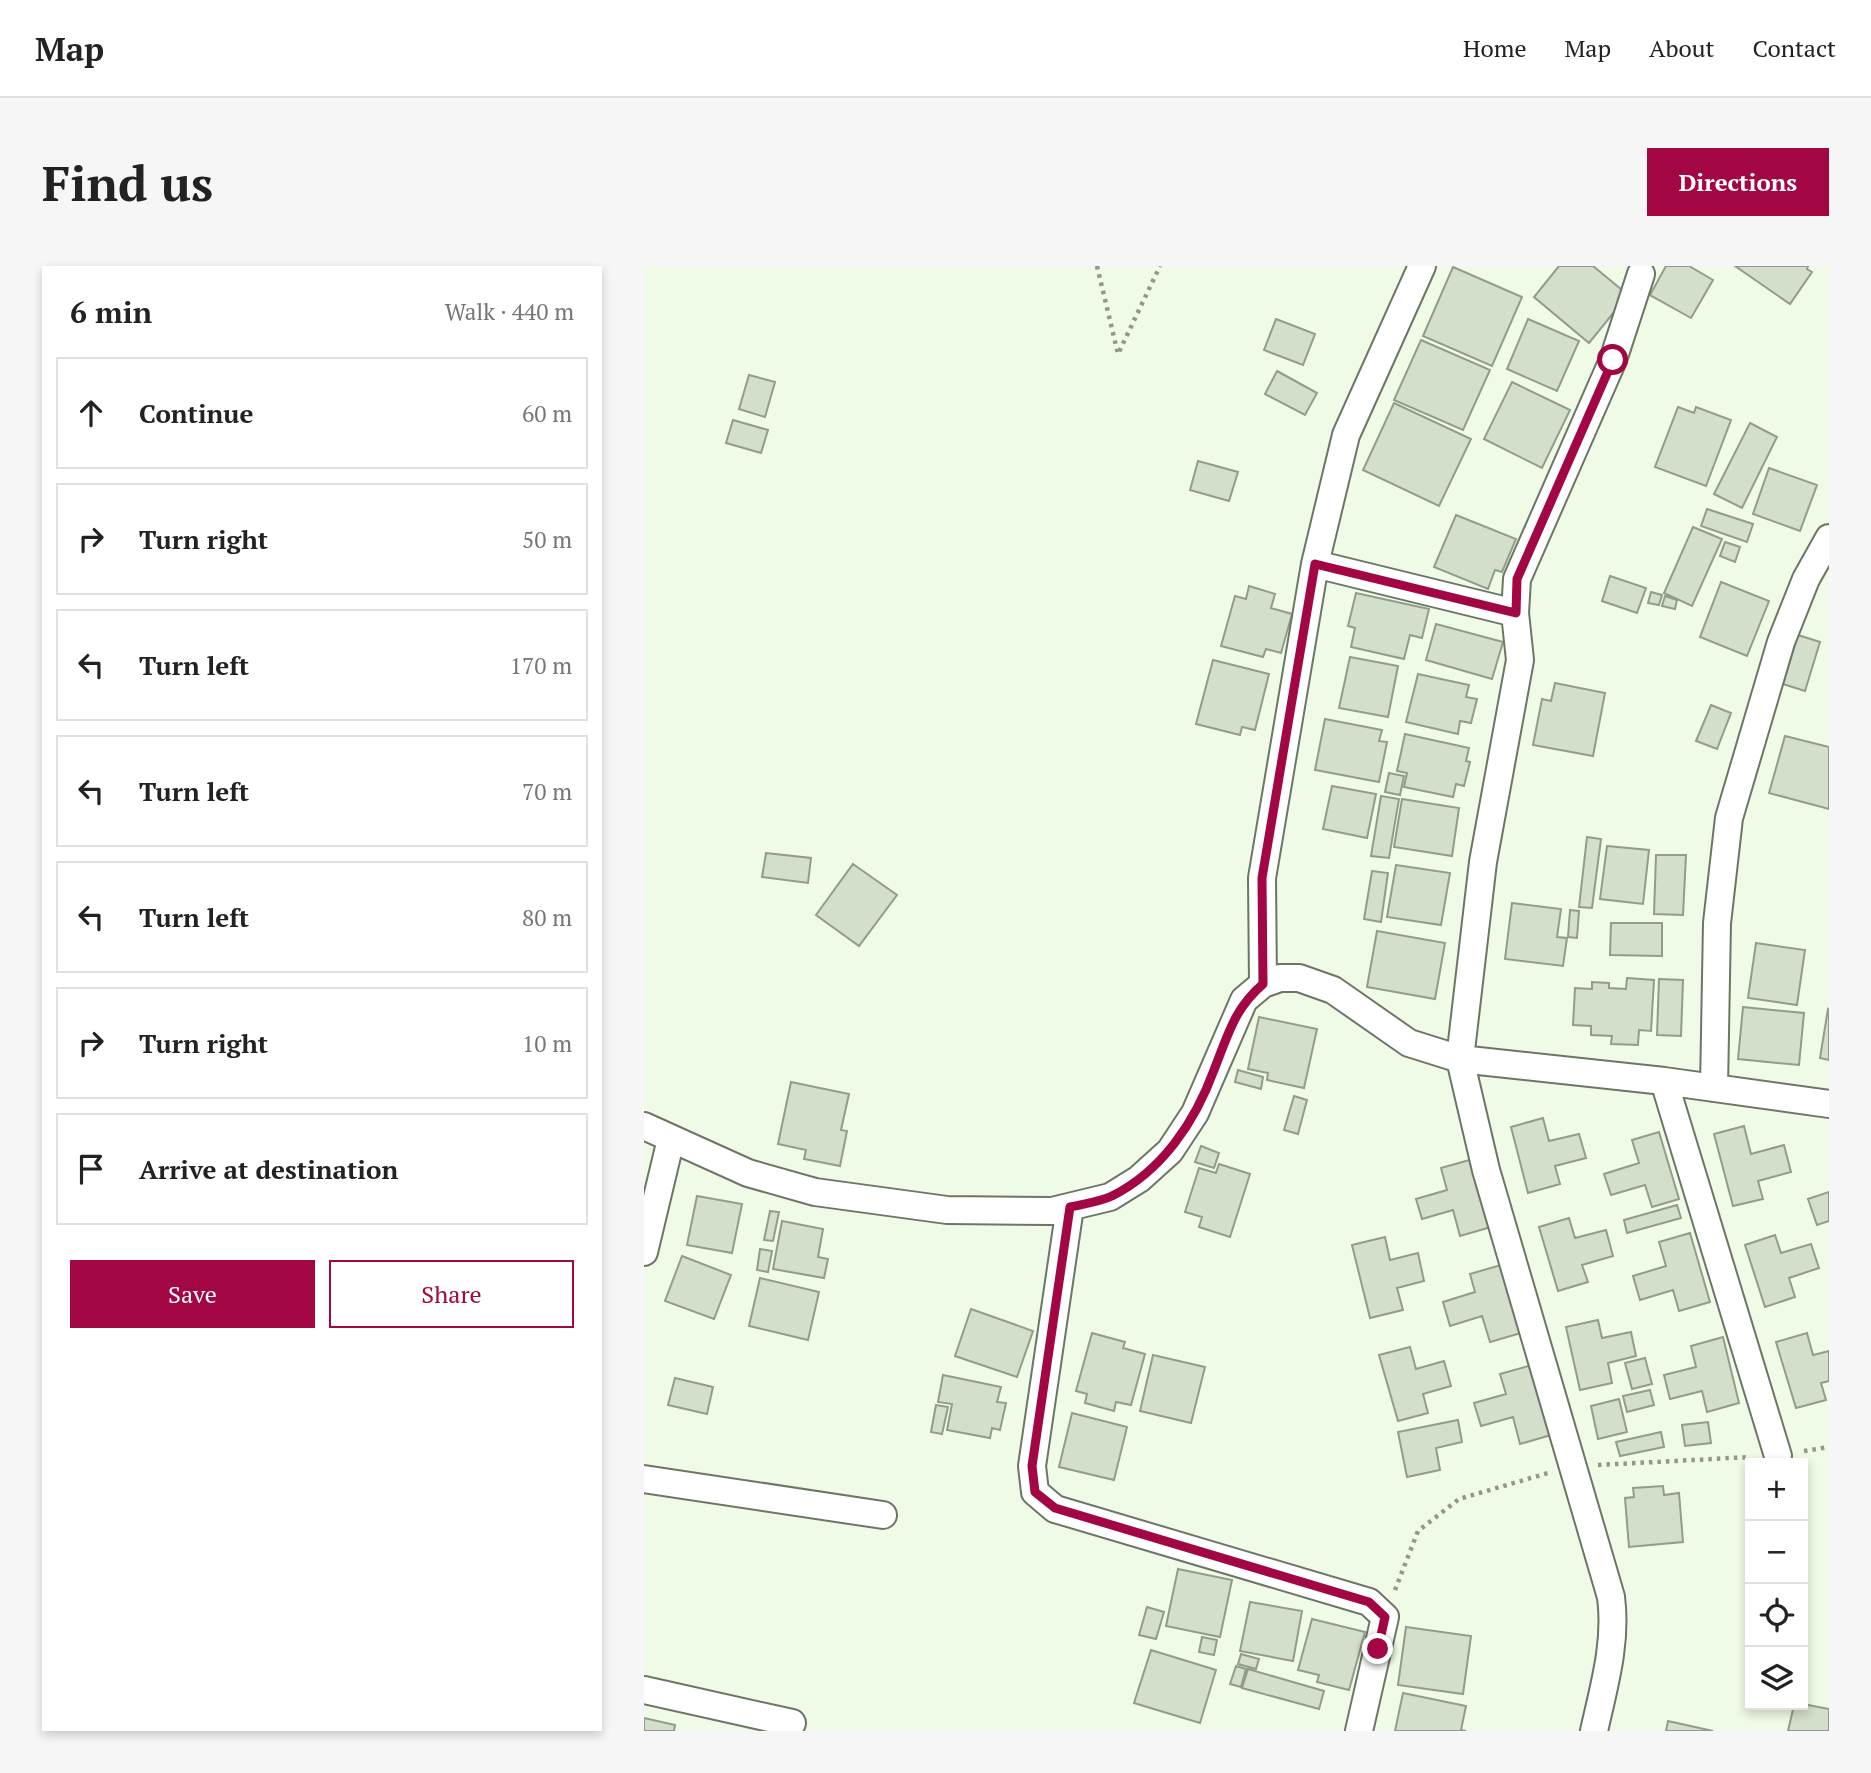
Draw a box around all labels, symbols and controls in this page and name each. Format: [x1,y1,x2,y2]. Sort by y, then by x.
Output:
text: Map [35,27,104,70]
text: Home [1463,32,1527,64]
text: Map [1565,32,1611,64]
text: About [1649,32,1715,64]
text: Contact [1753,32,1836,64]
button: Directions [1647,148,1829,216]
text: Find us [42,150,213,215]
text: 6 min [70,292,152,332]
text: Walk · 440 m [445,296,574,327]
route start [1597,344,1628,375]
icon: ahead [72,394,110,432]
text: Continue [139,396,253,430]
text: 60 m [522,398,572,429]
icon: right [72,520,110,558]
text: Turn right [139,522,268,556]
text: 50 m [522,524,572,555]
icon: left [72,646,110,684]
text: Turn left [139,648,249,682]
text: 170 m [510,650,572,681]
icon: left [72,772,110,810]
text: Turn left [139,774,249,808]
text: 70 m [522,776,572,807]
icon: left [72,898,110,936]
text: Turn left [139,900,249,934]
text: 80 m [522,902,572,933]
icon: right [72,1024,110,1062]
text: Turn right [139,1026,268,1060]
text: 10 m [522,1028,572,1059]
icon: arrive [72,1150,110,1188]
text: Arrive at destination [139,1152,398,1186]
button: Save [70,1260,315,1328]
button: Share [329,1260,574,1328]
map controls [1745,1458,1808,1710]
button: + [1745,1458,1808,1521]
button: − [1745,1521,1808,1584]
button: locate [1745,1584,1808,1647]
route end [1362,1633,1393,1664]
button: layers [1745,1647,1808,1710]

